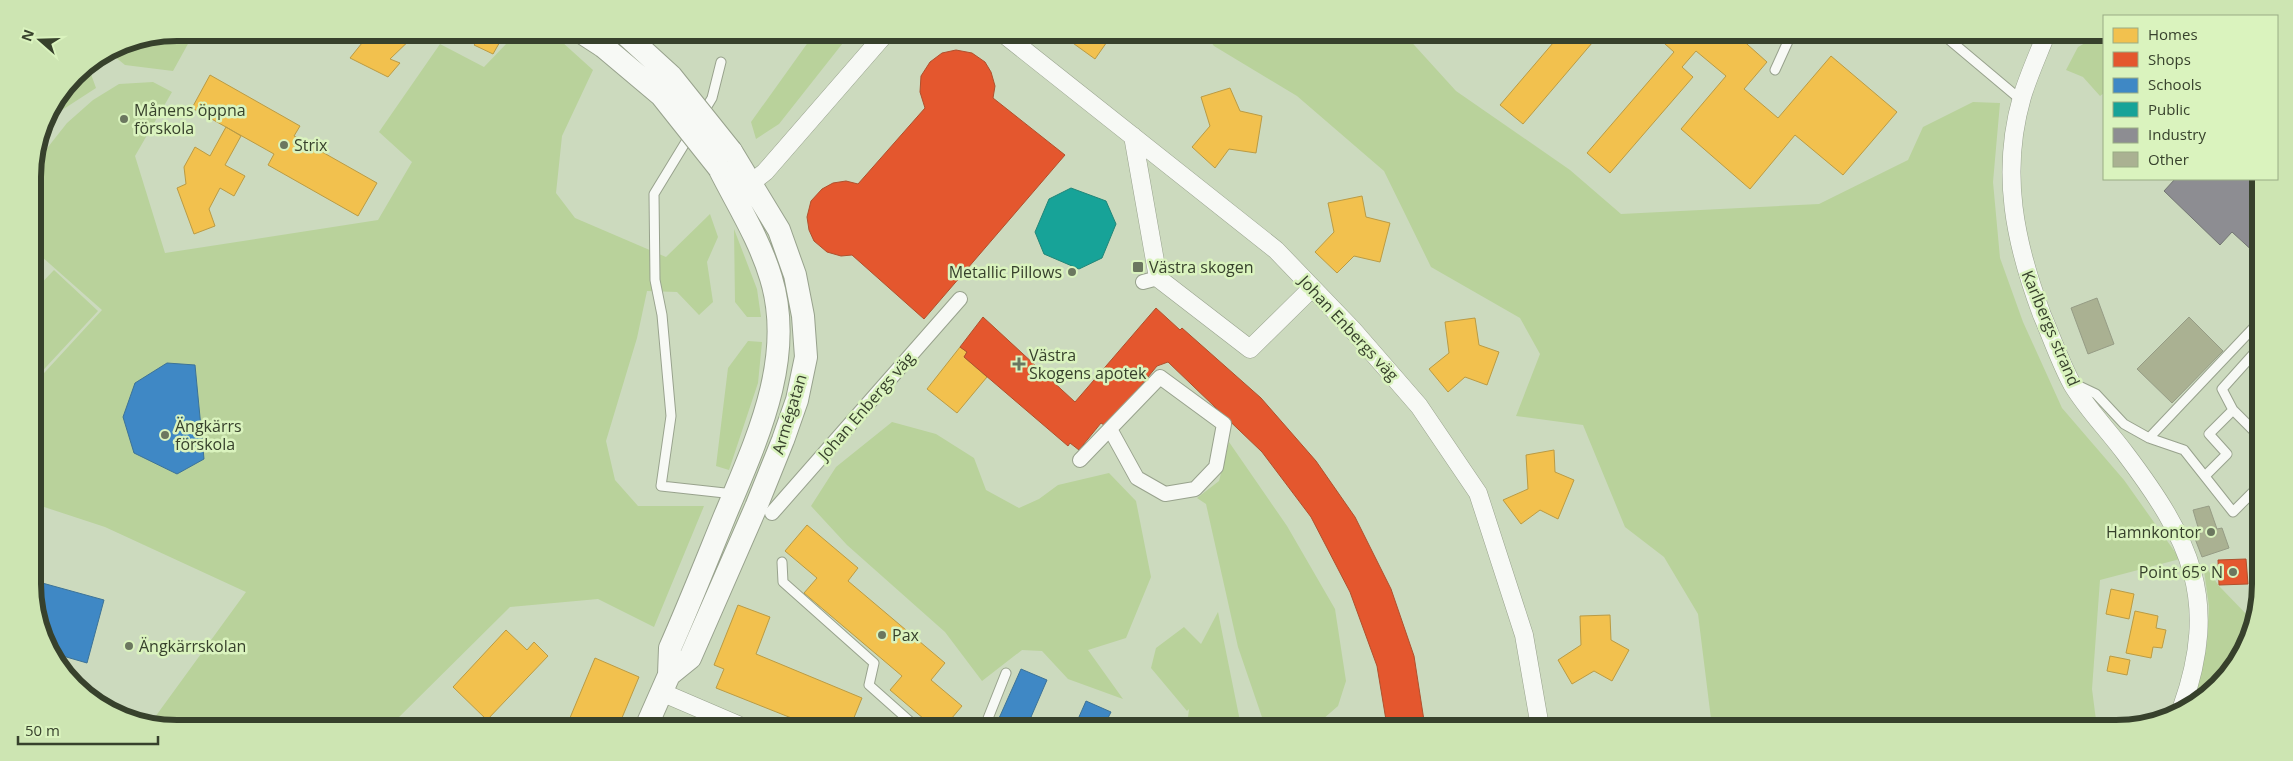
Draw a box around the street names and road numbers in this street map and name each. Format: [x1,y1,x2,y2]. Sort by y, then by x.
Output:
street label: Karlbergs strand [2017,267,2085,389]
street label: Johan Enbergs väg [1293,269,1404,386]
street label: Johan Enbergs väg [812,347,919,466]
street label: Armégatan [766,371,812,457]

